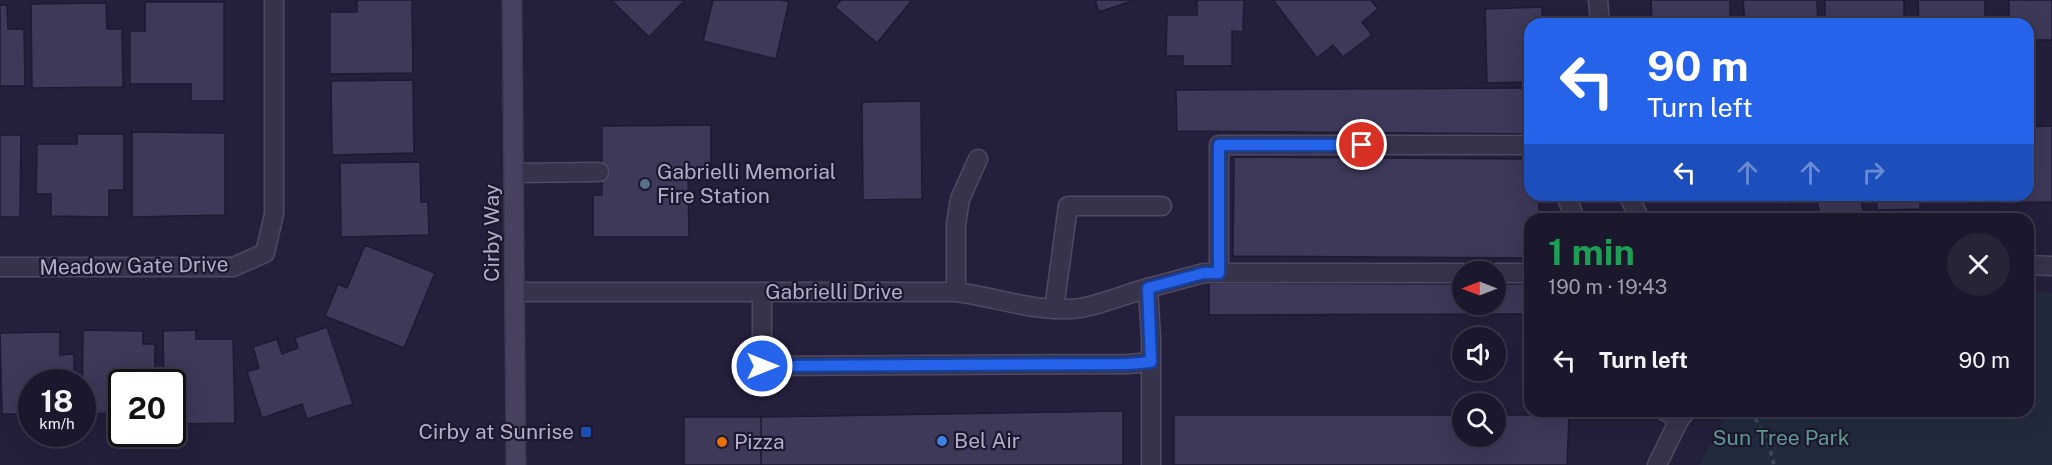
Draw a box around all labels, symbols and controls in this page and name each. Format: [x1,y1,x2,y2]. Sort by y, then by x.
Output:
text: 90 m [1647,41,1749,90]
icon: left [1548,42,1626,120]
text: Turn left [1647,91,1753,123]
pin [1336,119,1387,170]
icon: arrive [1345,128,1378,161]
icon: left [1668,156,1701,189]
icon: ahead [1731,156,1764,189]
icon: ahead [1794,156,1827,189]
icon: right [1857,156,1890,189]
place label: Gabrielli Memorial Fire Station [657,159,836,208]
marker: Gabrielli Memorial Fire Station [638,177,652,191]
street label: Cirby Way [479,184,504,282]
text: 1 min [1548,231,1635,273]
button: close [1947,233,2010,296]
street label: Meadow Gate Drive [39,251,229,280]
north arrow [1452,261,1506,315]
map controls [1452,261,1506,447]
text: 190 m · 19:43 [1548,275,1667,299]
street label: Gabrielli Drive [765,279,903,304]
button: sound [1452,327,1506,381]
position arrow [730,334,794,398]
icon: left [1548,344,1581,377]
text: Turn left [1599,347,1688,373]
text: 90 m [1959,347,2010,373]
speed limit sign: 20 [108,369,186,447]
text: 18 [41,383,73,419]
button: search [1452,393,1506,447]
text: km/h [39,415,75,432]
place label: Cirby at Sunrise [418,419,574,444]
marker: Cirby at Sunrise [579,425,593,439]
park label: Sun Tree Park [1713,425,1850,450]
place label: Bel Air [954,428,1020,453]
place label: Pizza [734,429,785,454]
marker: Bel Air [935,434,949,448]
marker: Pizza [715,435,729,449]

